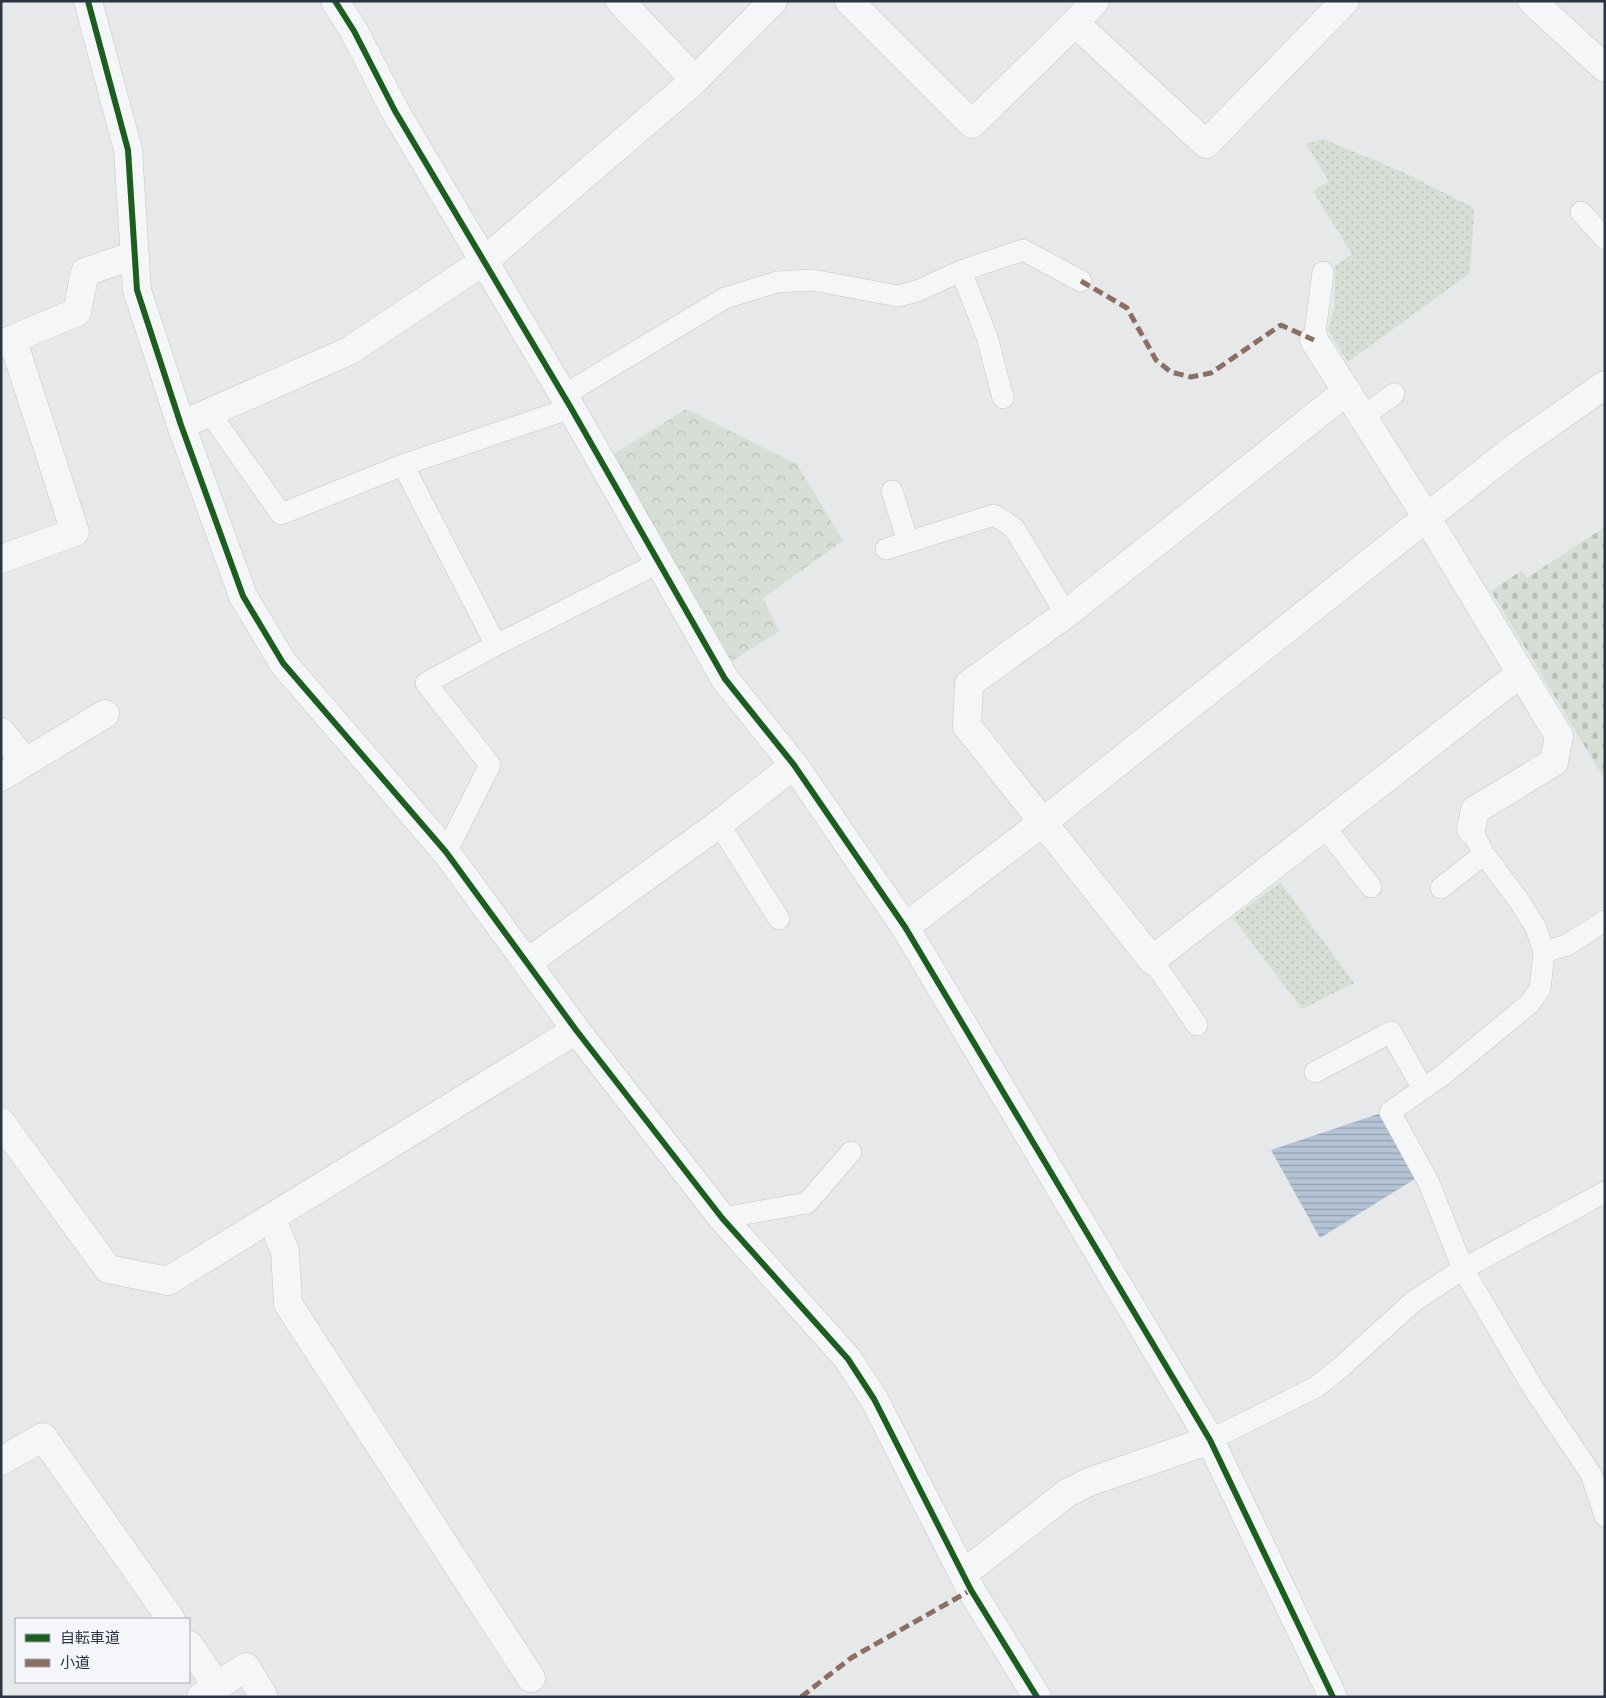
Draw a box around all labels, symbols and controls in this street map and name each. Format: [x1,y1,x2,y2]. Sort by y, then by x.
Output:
legend [15,1618,190,1683]
text: 自転車道 [60,1629,120,1647]
text: 小道 [60,1654,90,1672]

